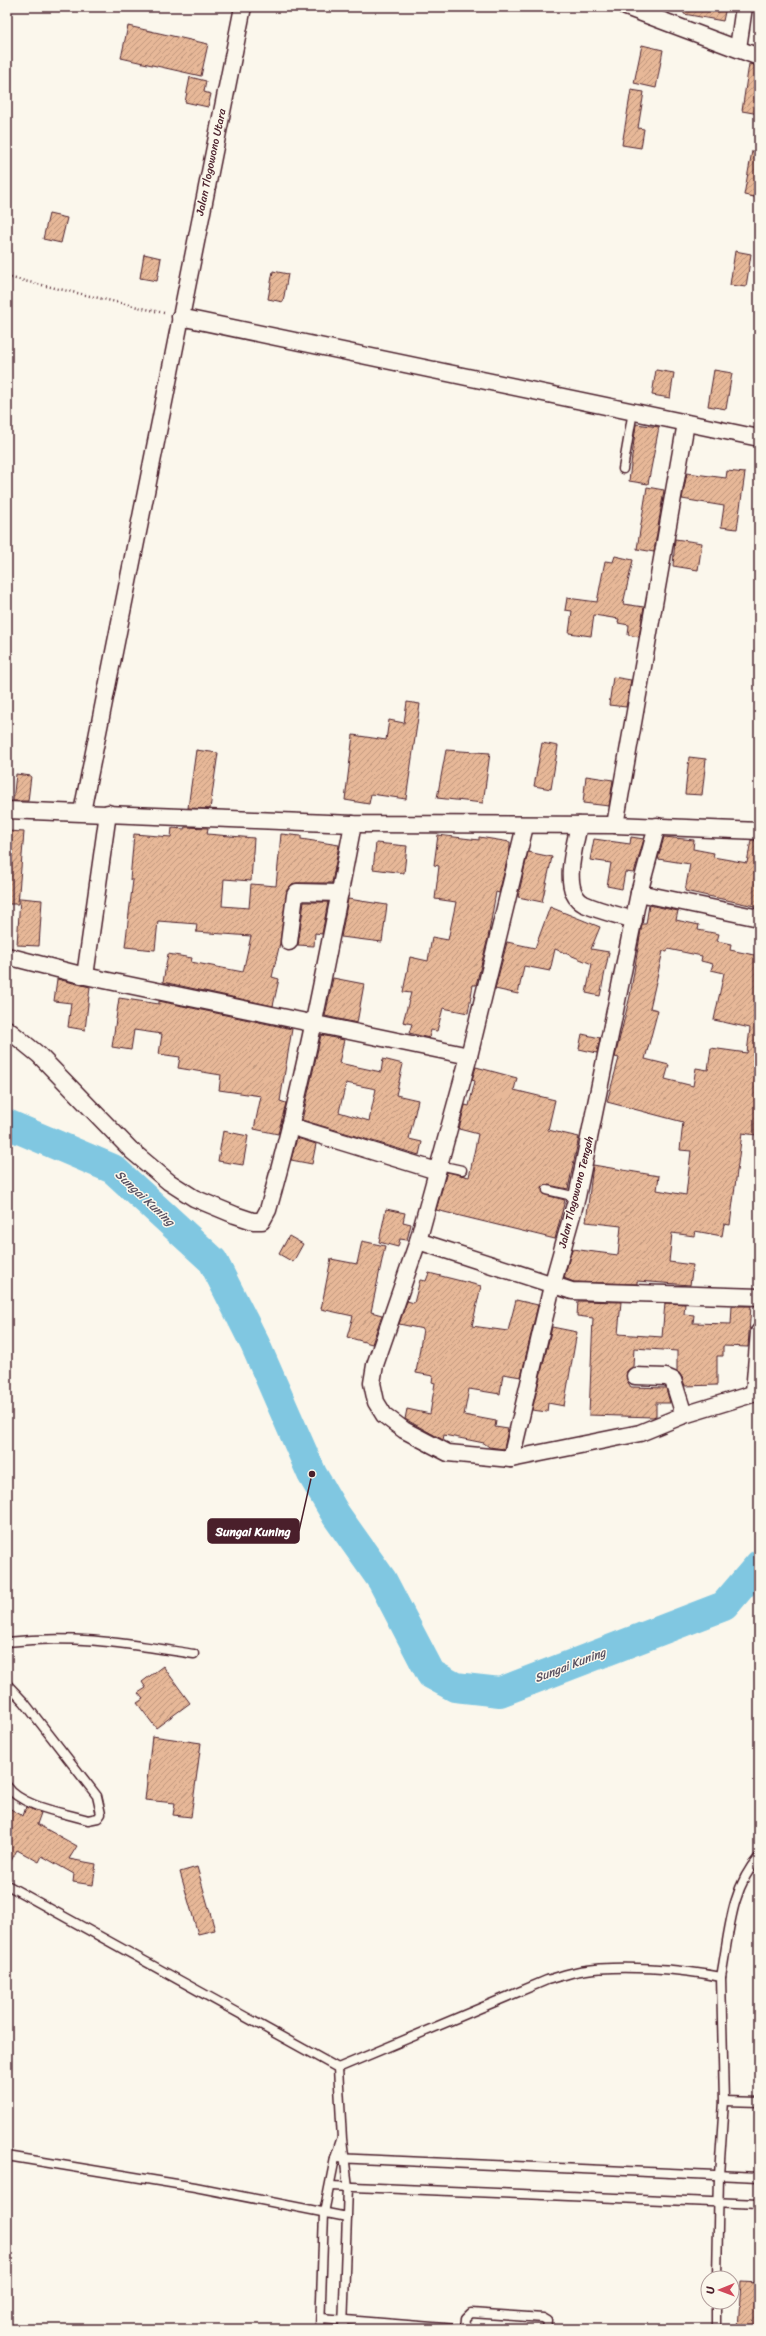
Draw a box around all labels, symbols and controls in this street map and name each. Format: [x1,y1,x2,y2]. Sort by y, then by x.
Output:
street label: Jalan Tlogowono Utara [190,106,232,218]
street label: Jalan Tlogowono Tengah [553,1134,599,1251]
water label: Sungai Kuning [110,1164,181,1233]
callout: Sungai Kuning [208,1519,299,1543]
text: Sungai Kuning [214,1521,291,1543]
water label: Sungai Kuning [531,1641,611,1689]
north arrow [700,2270,740,2310]
text: U [701,2286,720,2294]

